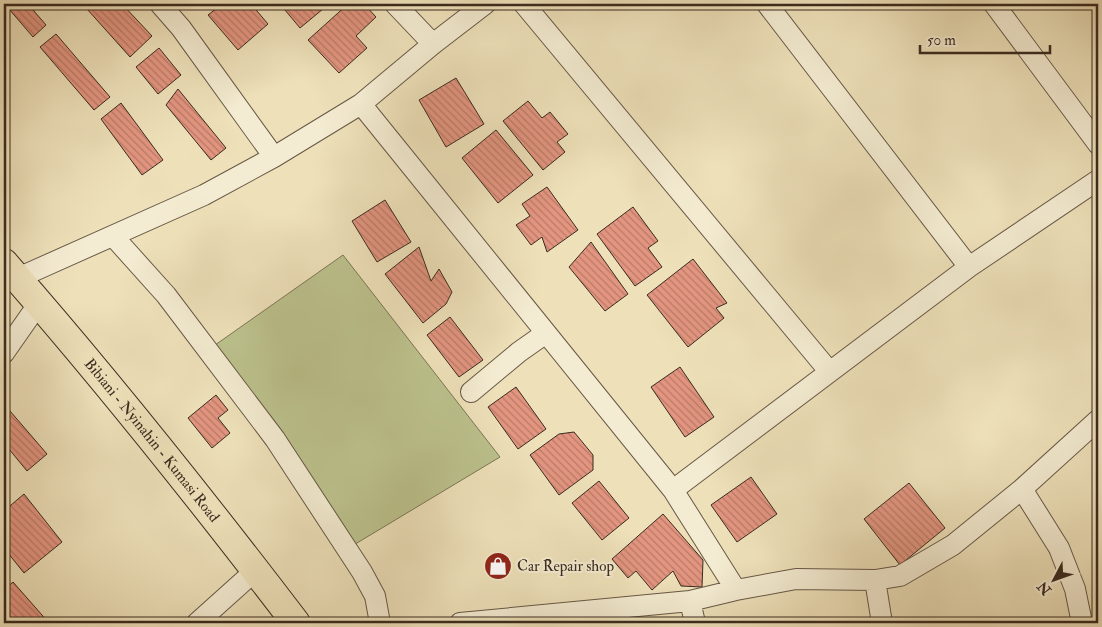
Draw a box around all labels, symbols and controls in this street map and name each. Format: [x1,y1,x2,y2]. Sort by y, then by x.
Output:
scale bar [920,22,1050,54]
text: 50 m [927,31,956,50]
street label: Bibiani - Nyinahin - Kumasi Road [80,355,224,527]
shop icon: Car Repair shop [483,551,513,581]
north arrow [1030,554,1080,604]
place label: Car Repair shop [517,557,614,577]
text: N [1034,578,1056,599]

